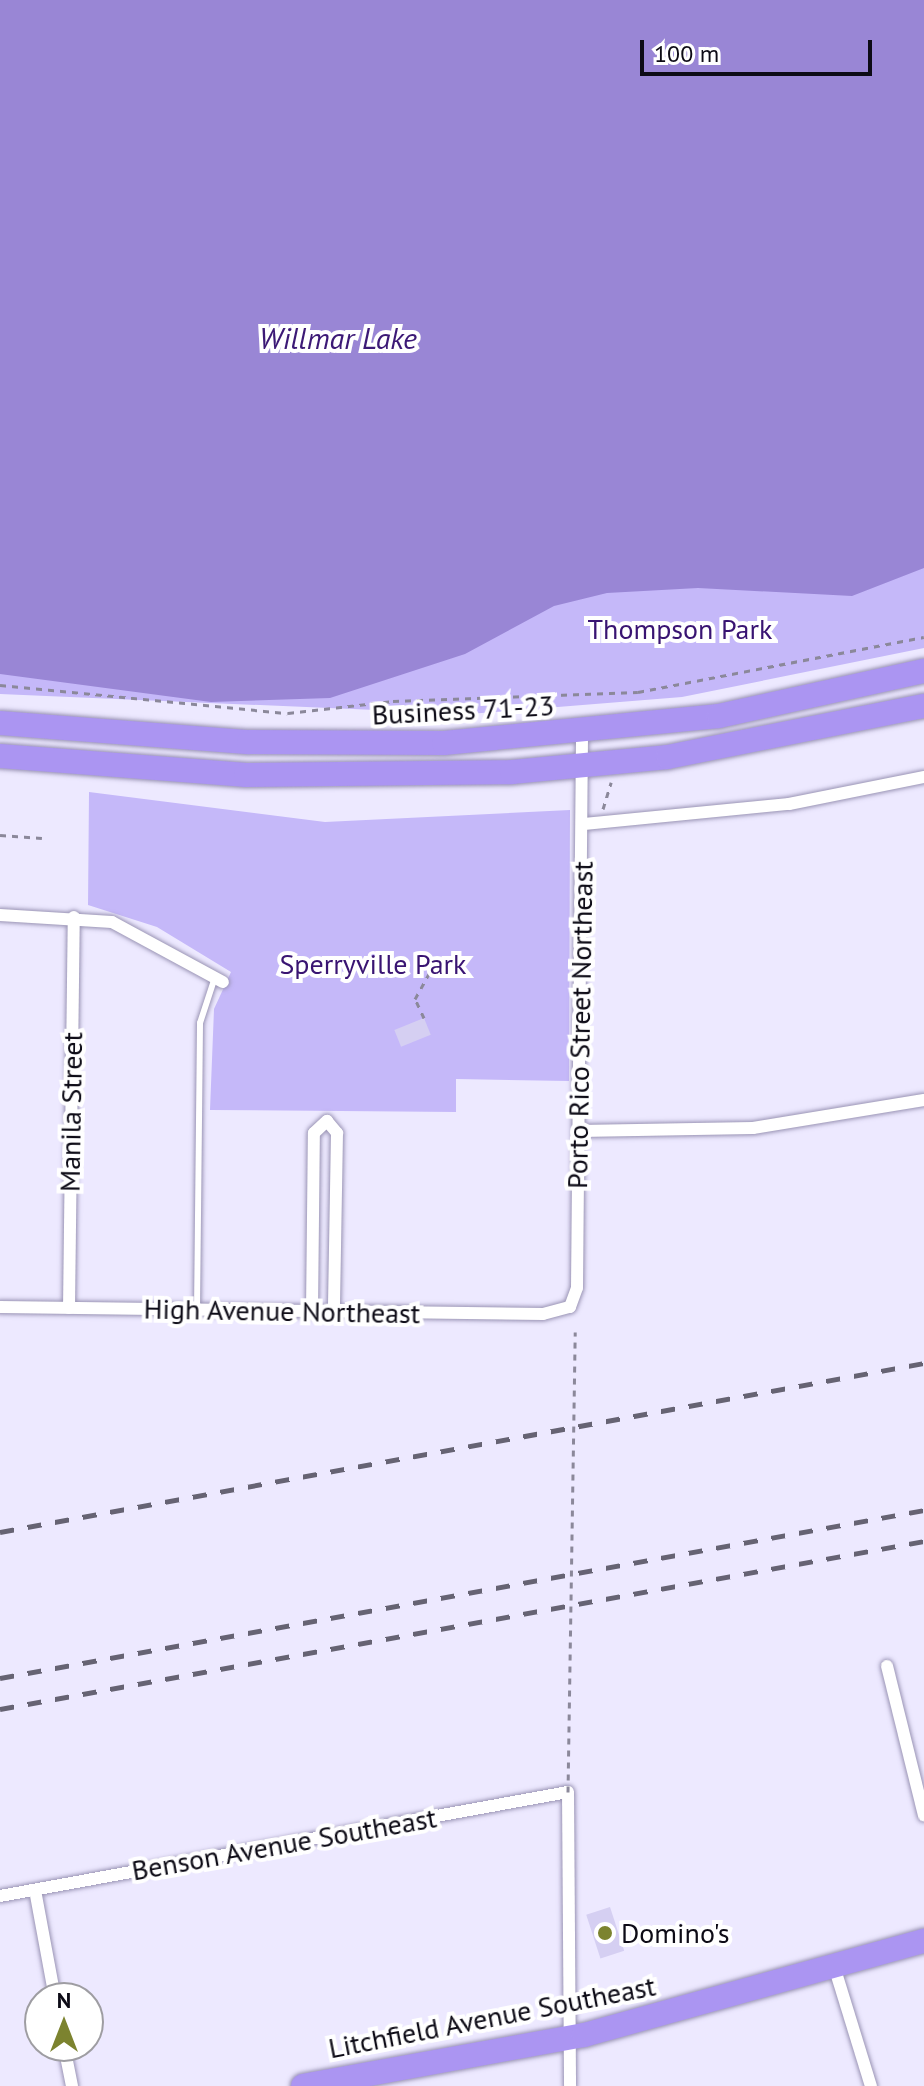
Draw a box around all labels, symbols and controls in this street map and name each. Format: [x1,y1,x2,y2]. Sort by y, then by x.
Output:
scale bar [644,24,876,74]
text: 100 m [654,38,719,69]
water label: Willmar Lake [259,320,417,356]
park label: Thompson Park [588,612,772,646]
street label: Business 71-23 [371,688,555,732]
street label: Porto Rico Street Northeast [560,861,600,1189]
park label: Sperryville Park [279,947,467,981]
street label: Manila Street [53,1032,89,1192]
street label: High Avenue Northeast [143,1292,421,1330]
street label: Benson Avenue Southeast [129,1801,439,1887]
place label: Domino's [621,1916,730,1950]
marker: Domino's [596,1924,614,1942]
street label: Litchfield Avenue Southeast [325,1969,659,2065]
north arrow [24,1982,104,2062]
text: N [57,1986,71,2014]

